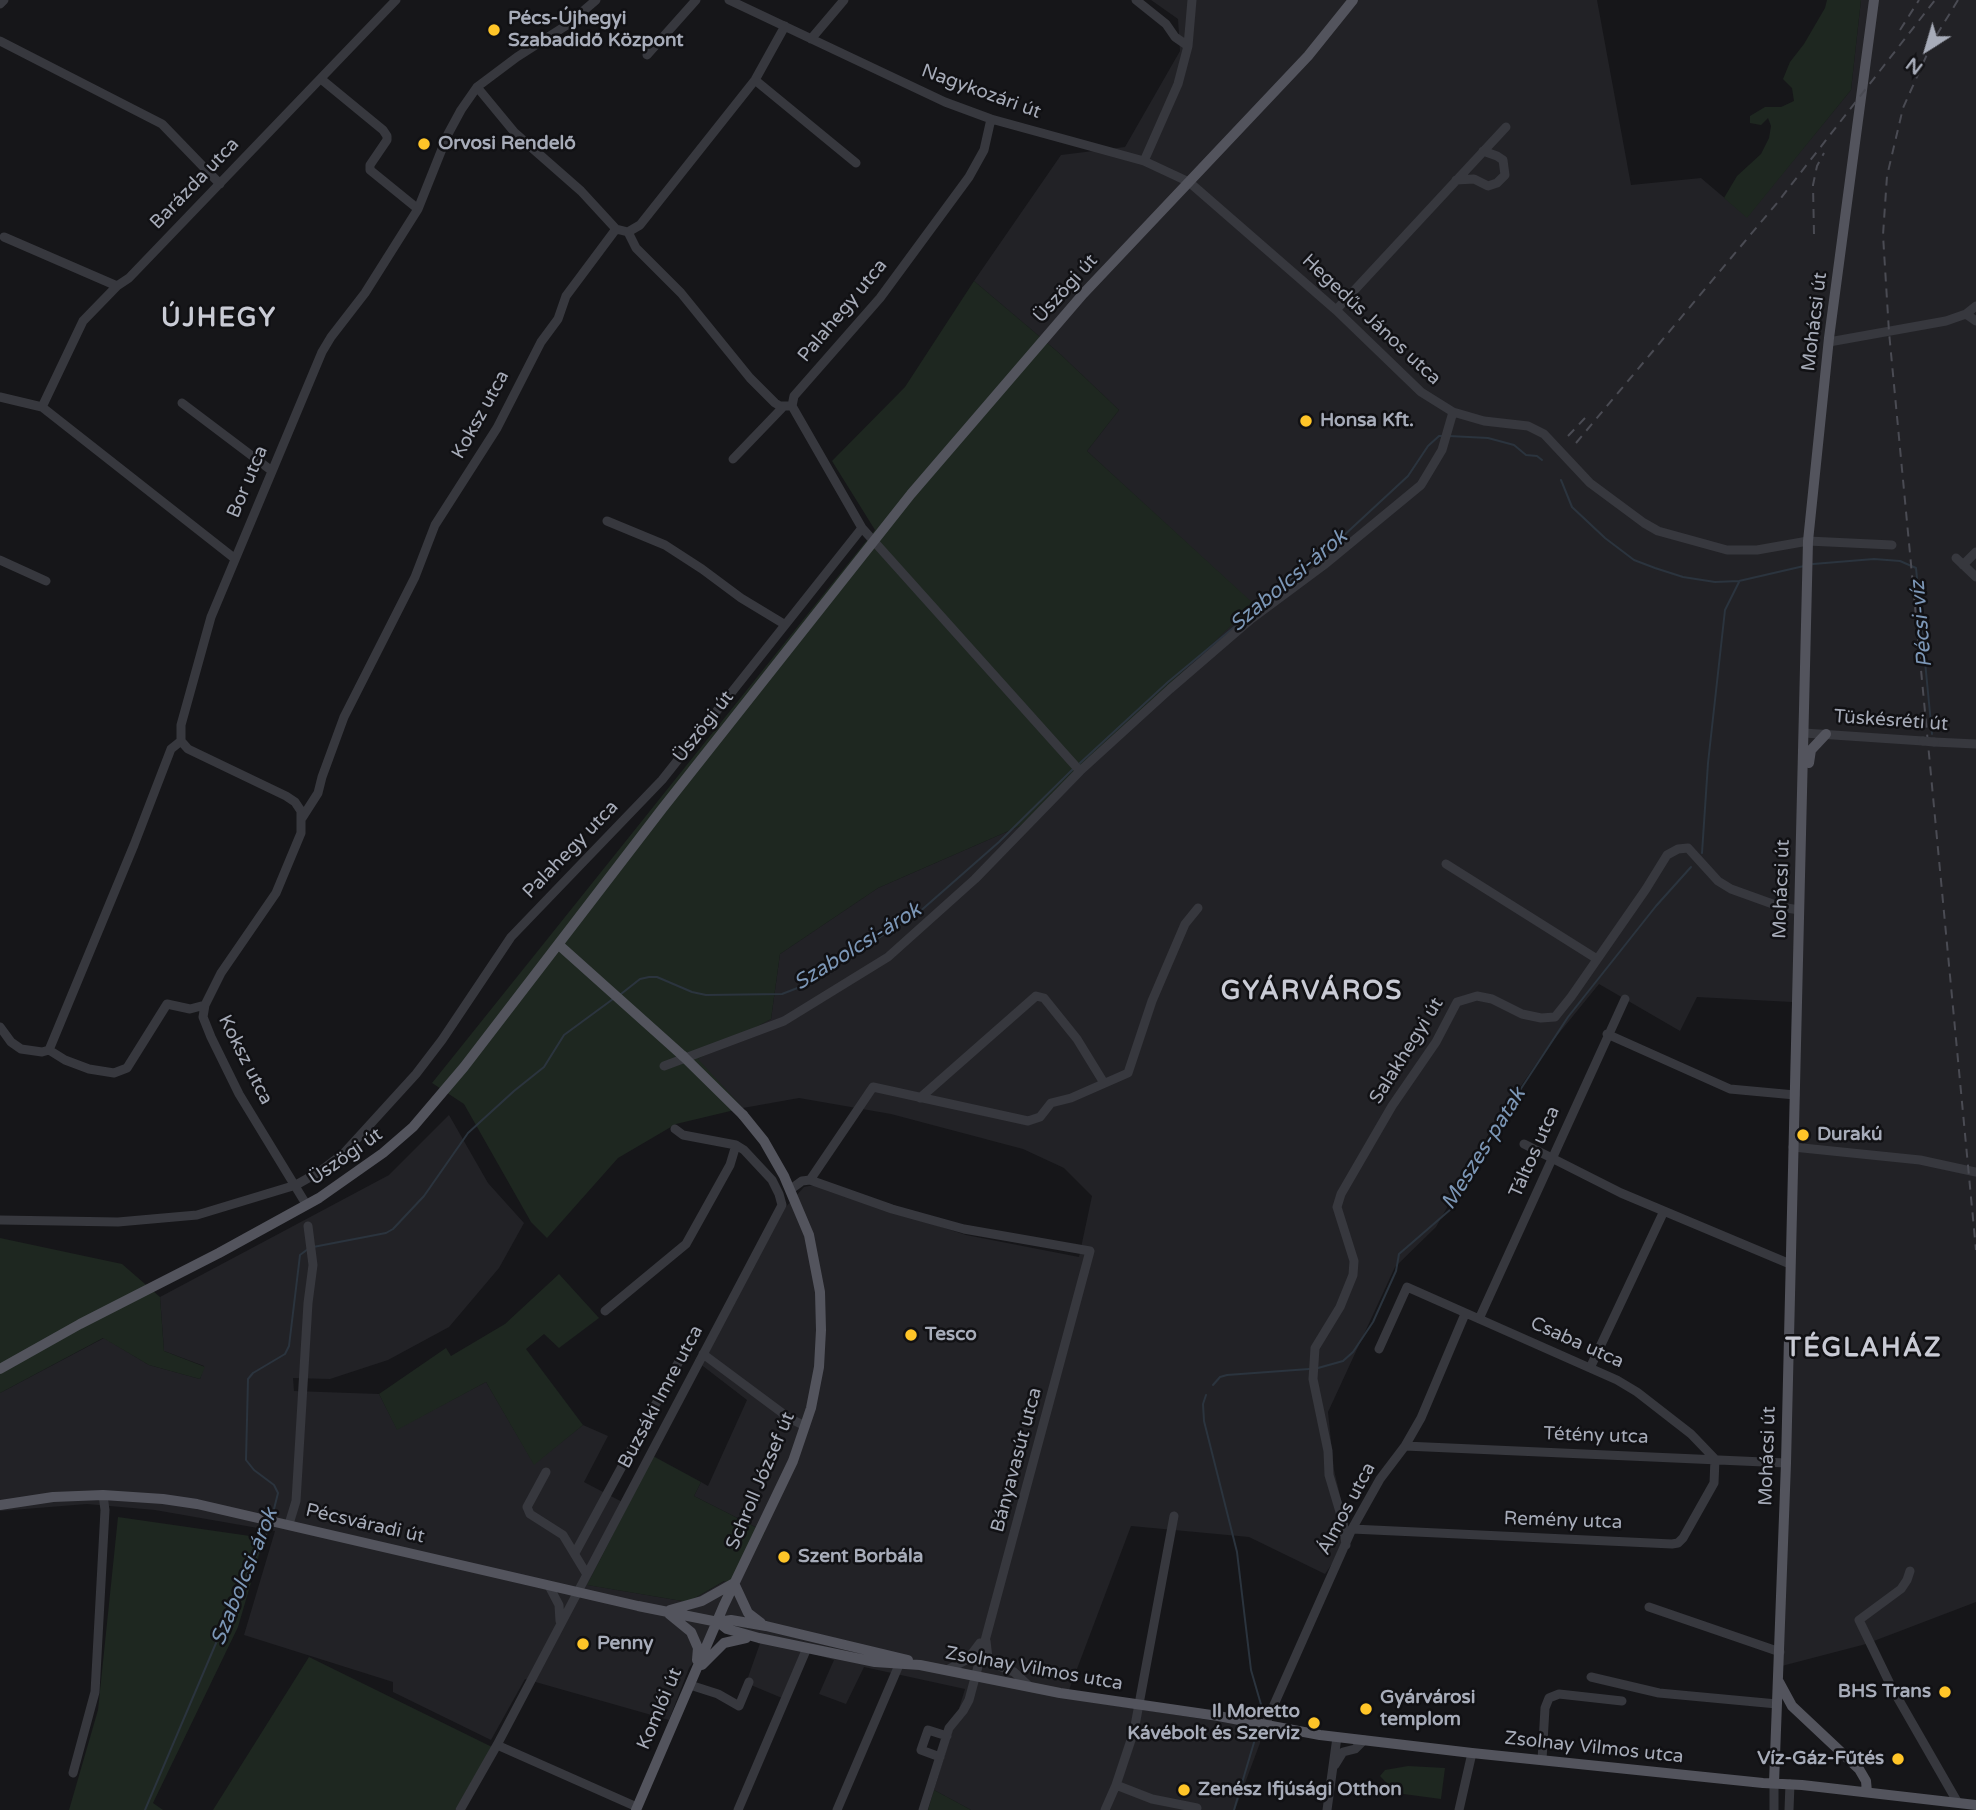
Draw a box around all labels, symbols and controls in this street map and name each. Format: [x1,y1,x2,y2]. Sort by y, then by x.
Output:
place label: Pécs-Újhegyi Szabadidő Központ [508,8,684,52]
north arrow [1892,14,1962,84]
marker: Pécs-Újhegyi Szabadidő Központ [486,22,502,38]
text: N [1902,52,1927,79]
street label: Nagykozári út [918,60,1044,124]
place label: Orvosi Rendelő [438,133,576,155]
street label: Barázda utca [146,134,244,234]
marker: Orvosi Rendelő [416,136,432,152]
street label: Üszögi út [1029,250,1103,328]
street label: Hegedűs János utca [1297,250,1445,390]
street label: Palahegy utca [793,255,893,367]
street label: Mohácsi út [1798,271,1832,373]
district label: ÚJHEGY [162,303,276,335]
street label: Koksz utca [447,367,515,463]
place label: Honsa Kft. [1320,410,1414,432]
marker: Honsa Kft. [1298,413,1314,429]
street label: Bor utca [223,442,273,522]
water label: Szabolcsi-árok [1225,525,1353,637]
water label: Pécsi-víz [1906,579,1938,669]
street label: Üszögi út [669,687,739,767]
street label: Tüskésréti út [1833,706,1949,736]
street label: Palahegy utca [519,796,623,904]
street label: Mohácsi út [1769,839,1795,939]
water label: Szabolcsi-árok [790,898,926,996]
district label: GYÁRVÁROS [1222,976,1402,1008]
street label: Salakhegyi út [1365,994,1449,1108]
street label: Koksz utca [213,1011,277,1109]
water label: Meszes-patak [1436,1083,1532,1215]
street label: Táltos utca [1505,1103,1565,1201]
street label: Üszögi út [305,1123,387,1191]
place label: Durakú [1817,1124,1883,1146]
marker: Durakú [1795,1127,1811,1143]
street label: Csaba utca [1527,1312,1627,1374]
street label: Buzsáki Imre utca [614,1322,708,1472]
place label: Tesco [925,1324,977,1346]
marker: Tesco [903,1327,919,1343]
district label: TÉGLAHÁZ [1786,1333,1942,1365]
street label: Bányavasút utca [987,1385,1047,1535]
street label: Mohácsi út [1755,1406,1781,1506]
street label: Schroll József út [722,1409,800,1553]
street label: Tétény utca [1543,1423,1649,1449]
street label: Álmos utca [1313,1459,1381,1559]
street label: Pécsváradi út [303,1499,427,1549]
water label: Szabolcsi-árok [206,1505,284,1649]
street label: Remény utca [1503,1508,1623,1534]
place label: Szent Borbála [798,1546,923,1568]
marker: Szent Borbála [776,1549,792,1565]
place label: Penny [597,1633,653,1655]
marker: Penny [575,1636,591,1652]
street label: Zsolnay Vilmos utca [944,1642,1124,1696]
street label: Komlói út [633,1665,687,1753]
place label: BHS Trans [1838,1681,1931,1703]
marker: BHS Trans [1937,1684,1953,1700]
place label: Gyárvárosi templom [1380,1687,1475,1731]
place label: Il Moretto Kávébolt és Szerviz [1127,1701,1300,1745]
marker: Gyárvárosi templom [1358,1701,1374,1717]
marker: Il Moretto Kávébolt és Szerviz [1306,1715,1322,1731]
street label: Zsolnay Vilmos utca [1503,1727,1685,1769]
place label: Víz-Gáz-Fűtés [1757,1748,1884,1770]
marker: Víz-Gáz-Fűtés [1890,1751,1906,1767]
place label: Zenész Ifjúsági Otthon [1198,1779,1402,1801]
marker: Zenész Ifjúsági Otthon [1176,1782,1192,1798]

